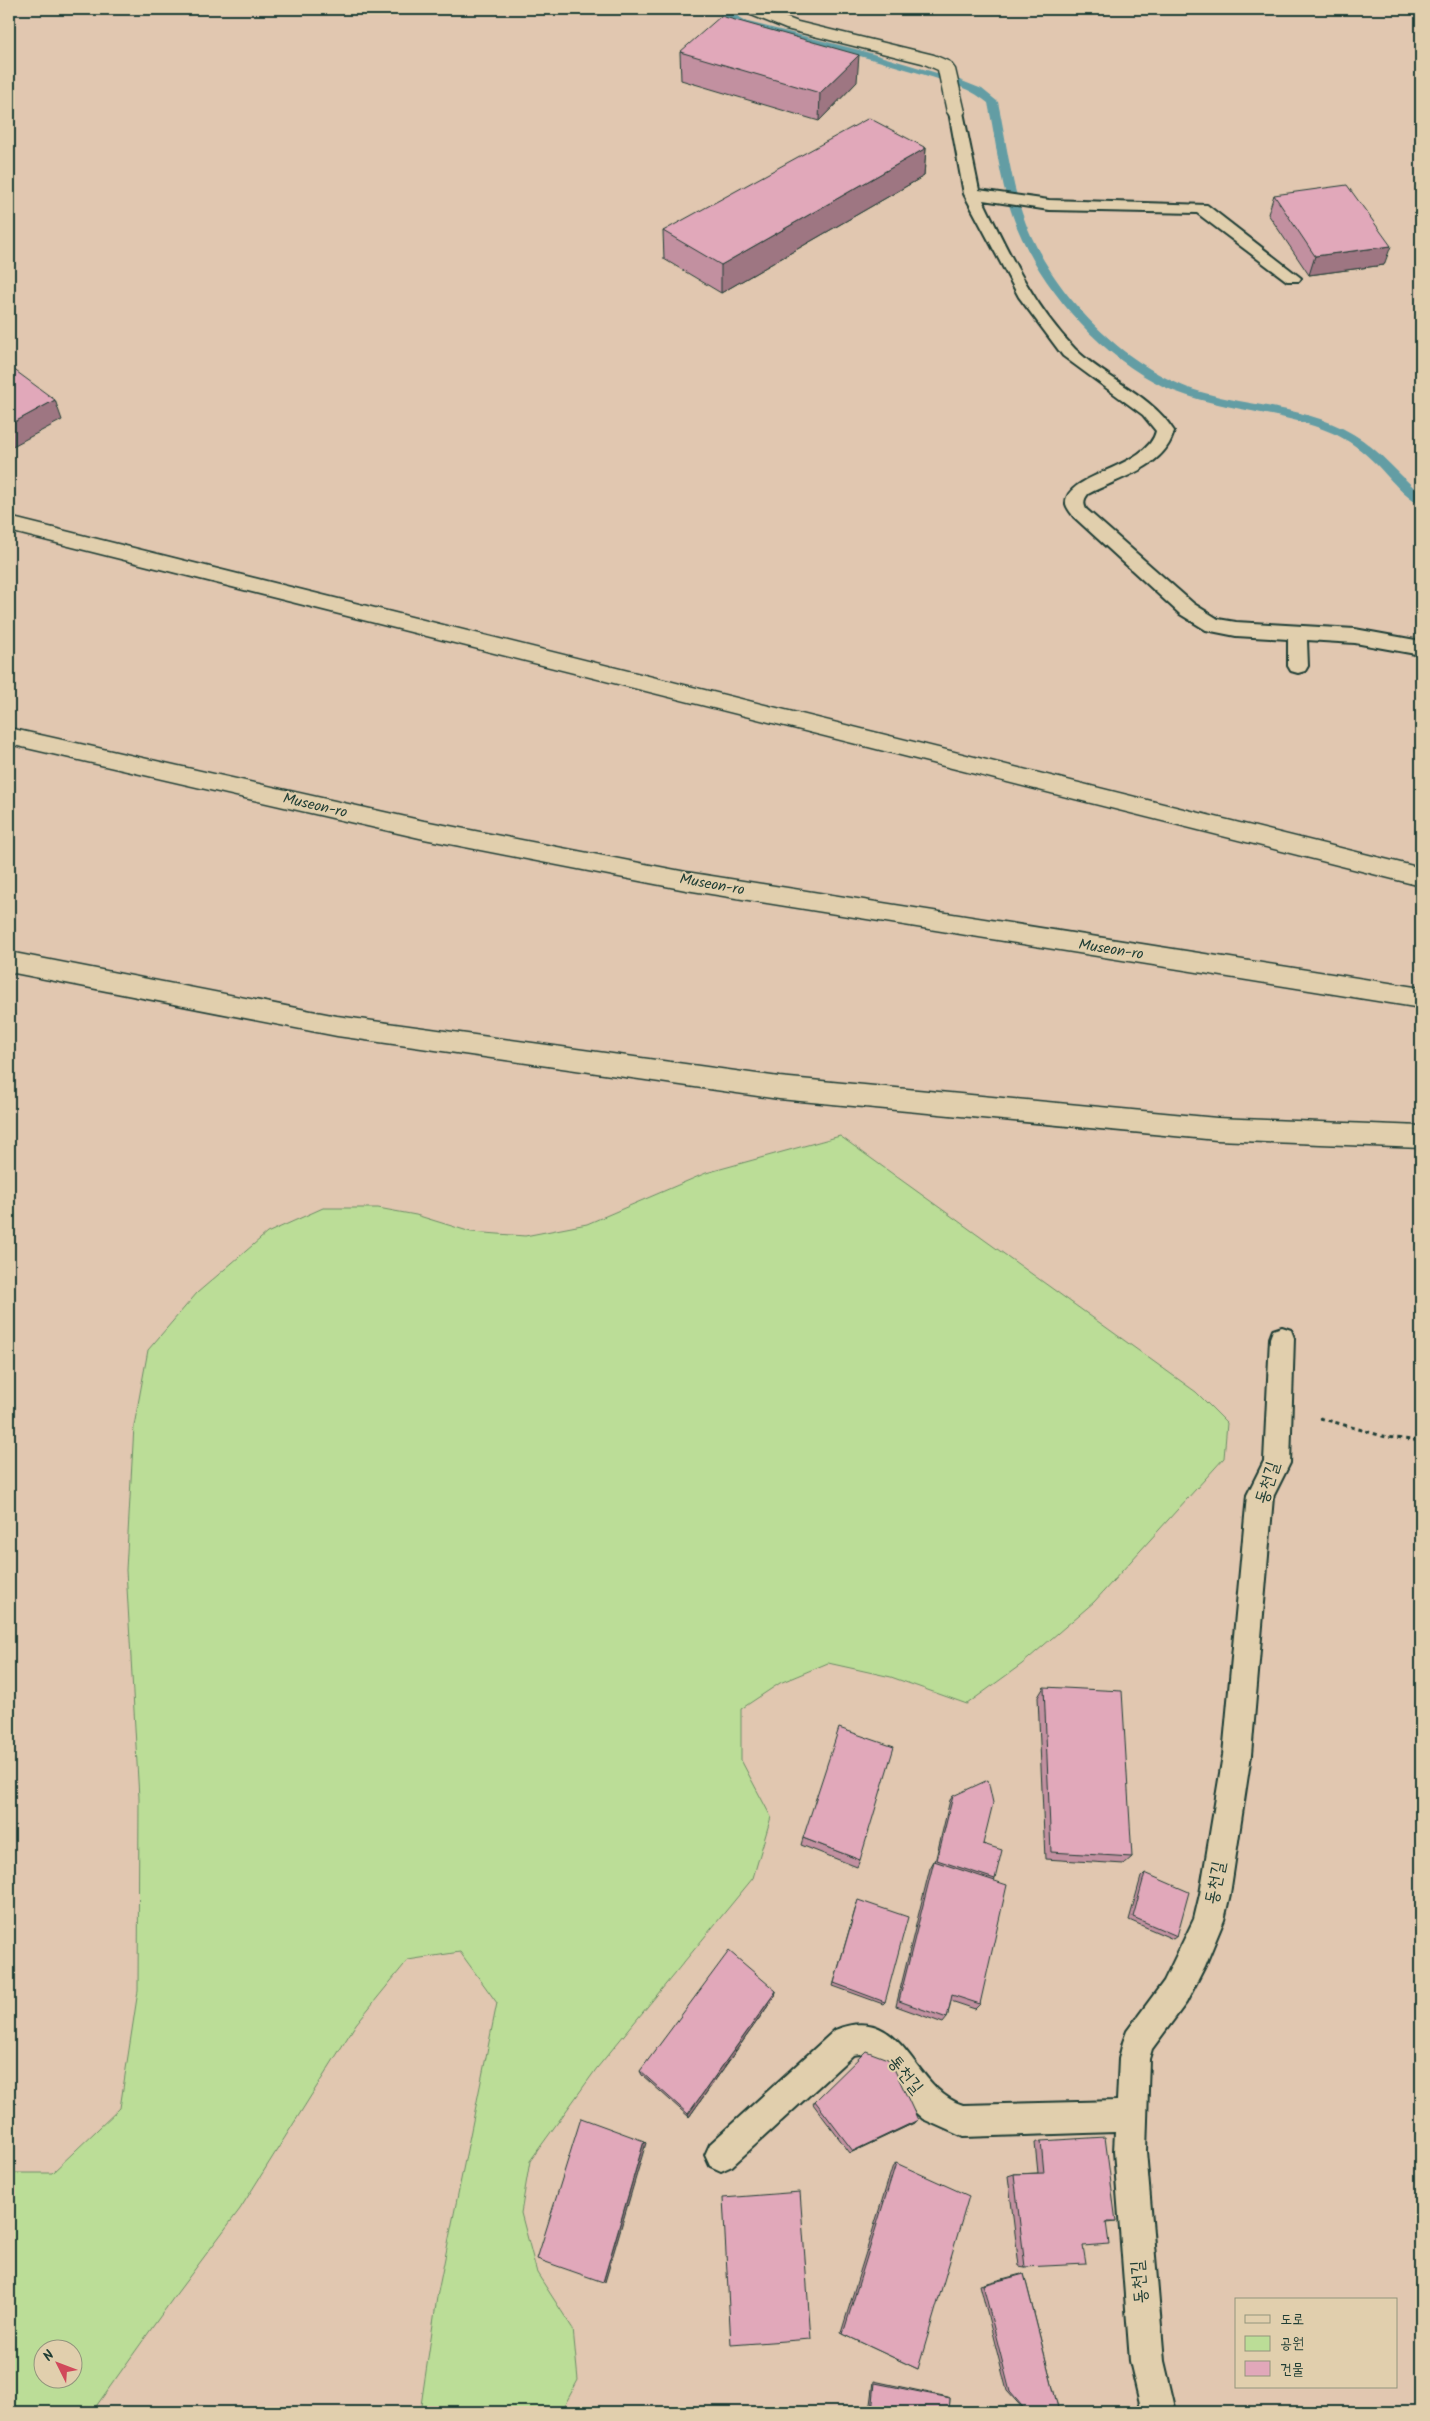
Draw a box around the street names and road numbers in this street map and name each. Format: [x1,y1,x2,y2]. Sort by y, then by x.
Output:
street label: Museon-ro [280,787,350,825]
street label: Museon-ro [678,867,747,903]
street label: Museon-ro [1077,933,1145,967]
street label: 동천길 [1248,1457,1288,1508]
street label: 동천길 [1198,1858,1234,1907]
street label: 통천길 [880,2049,930,2101]
street label: 동천길 [1124,2259,1156,2305]

